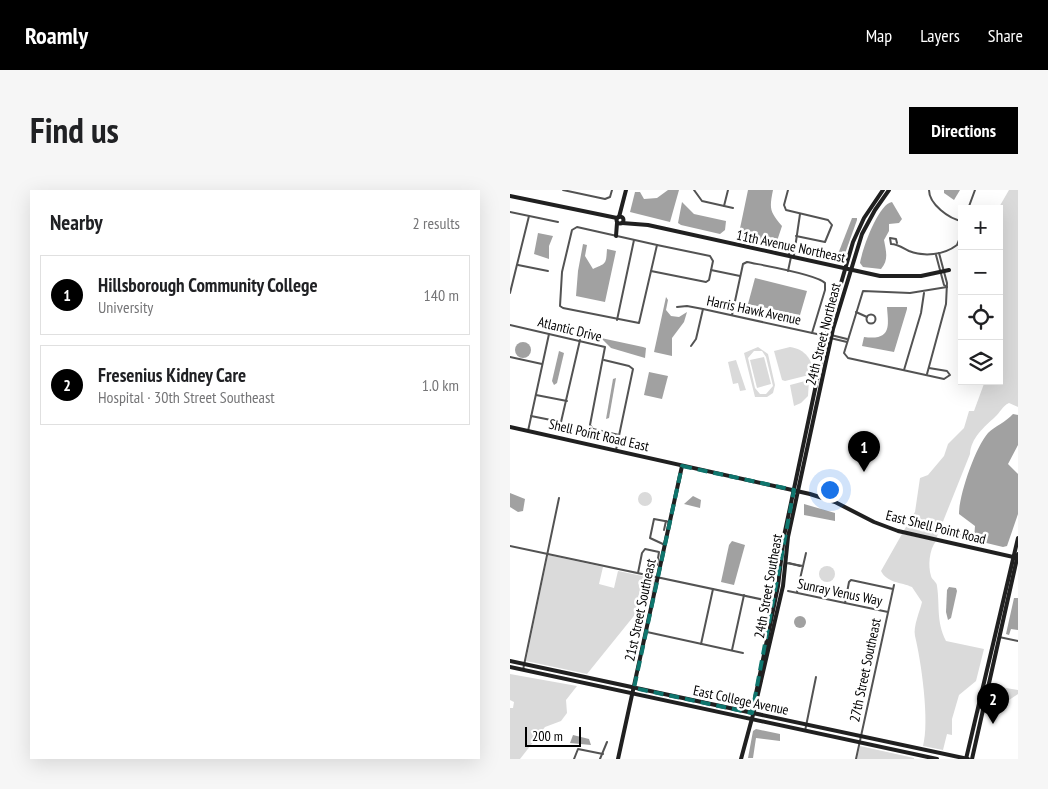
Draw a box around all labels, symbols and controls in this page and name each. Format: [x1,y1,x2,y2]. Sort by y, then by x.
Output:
text: Roamly [25,20,88,51]
text: Map [866,24,892,47]
text: Layers [920,24,960,47]
text: Share [988,24,1023,47]
text: Find us [30,107,119,153]
button: Directions [909,107,1018,154]
map controls [958,205,1003,385]
button: + [958,205,1003,250]
text: Nearby [50,209,103,236]
text: 2 results [413,213,460,233]
street label: 11th Avenue Northeast [735,226,847,266]
button: − [958,250,1003,295]
text: Hillsborough Community College [98,273,318,297]
street label: 24th Street Northeast [802,281,844,387]
text: 1 [63,285,71,305]
text: 140 m [424,285,459,305]
street label: Harris Hawk Avenue [705,291,803,329]
button: locate [958,295,1003,340]
text: University [98,297,153,317]
street label: Atlantic Drive [536,312,604,346]
button: layers [958,340,1003,385]
text: Fresenius Kidney Care [98,363,246,387]
text: 2 [63,375,71,395]
text: 1.0 km [422,375,459,395]
text: Hospital · 30th Street Southeast [98,387,275,407]
street label: Shell Point Road East [547,415,651,455]
pin: 1 [848,431,880,472]
your location [817,477,843,503]
street label: East Shell Point Road [884,506,988,548]
street label: 24th Street Southeast [750,532,786,640]
street label: 21st Street Southeast [620,557,660,663]
street label: Sunray Venus Way [796,574,885,610]
street label: 27th Street Southeast [845,616,885,723]
street label: East College Avenue [692,681,791,719]
pin: 2 [977,683,1009,724]
scale bar [525,724,581,747]
text: 200 m [532,727,563,745]

